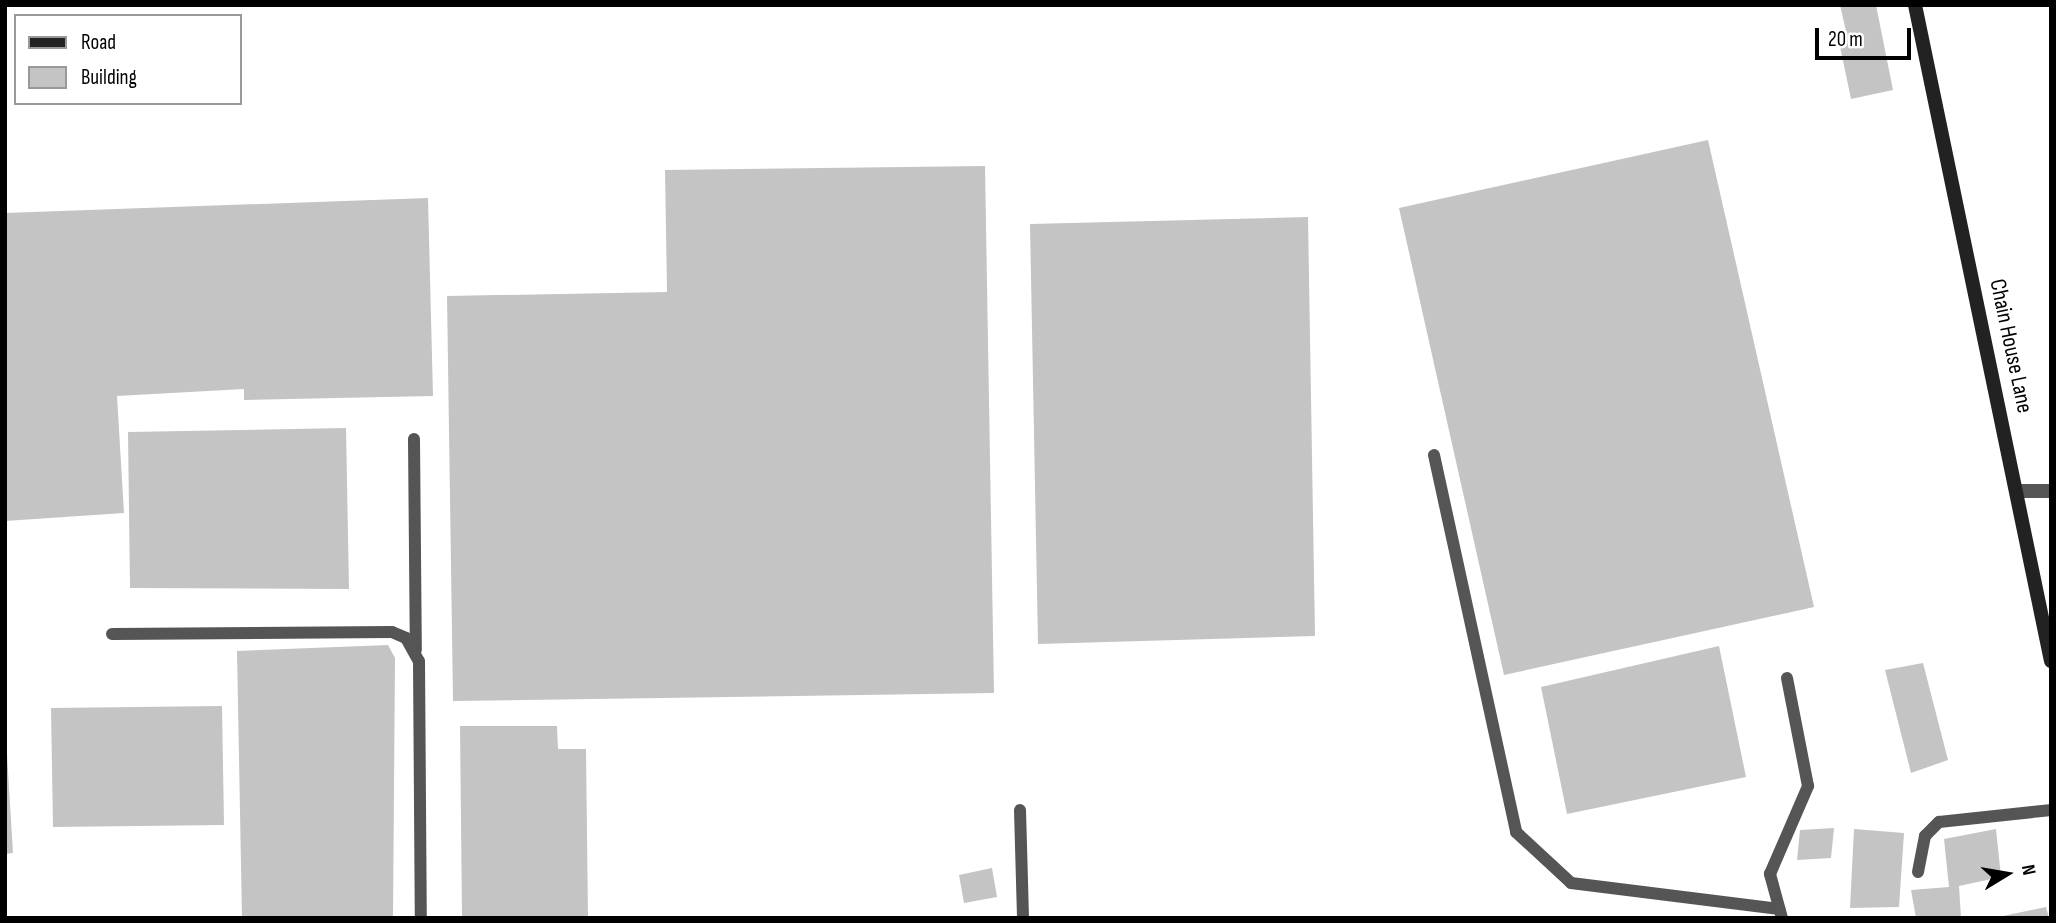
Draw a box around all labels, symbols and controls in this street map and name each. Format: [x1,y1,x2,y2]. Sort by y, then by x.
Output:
legend [14,14,242,105]
scale bar [1818,14,1914,58]
text: 20 m [1828,27,1863,52]
text: Road [81,30,116,55]
text: Building [81,65,137,90]
street label: Chain House Lane [1983,277,2039,415]
north arrow [1972,839,2042,909]
text: N [2016,863,2040,877]

